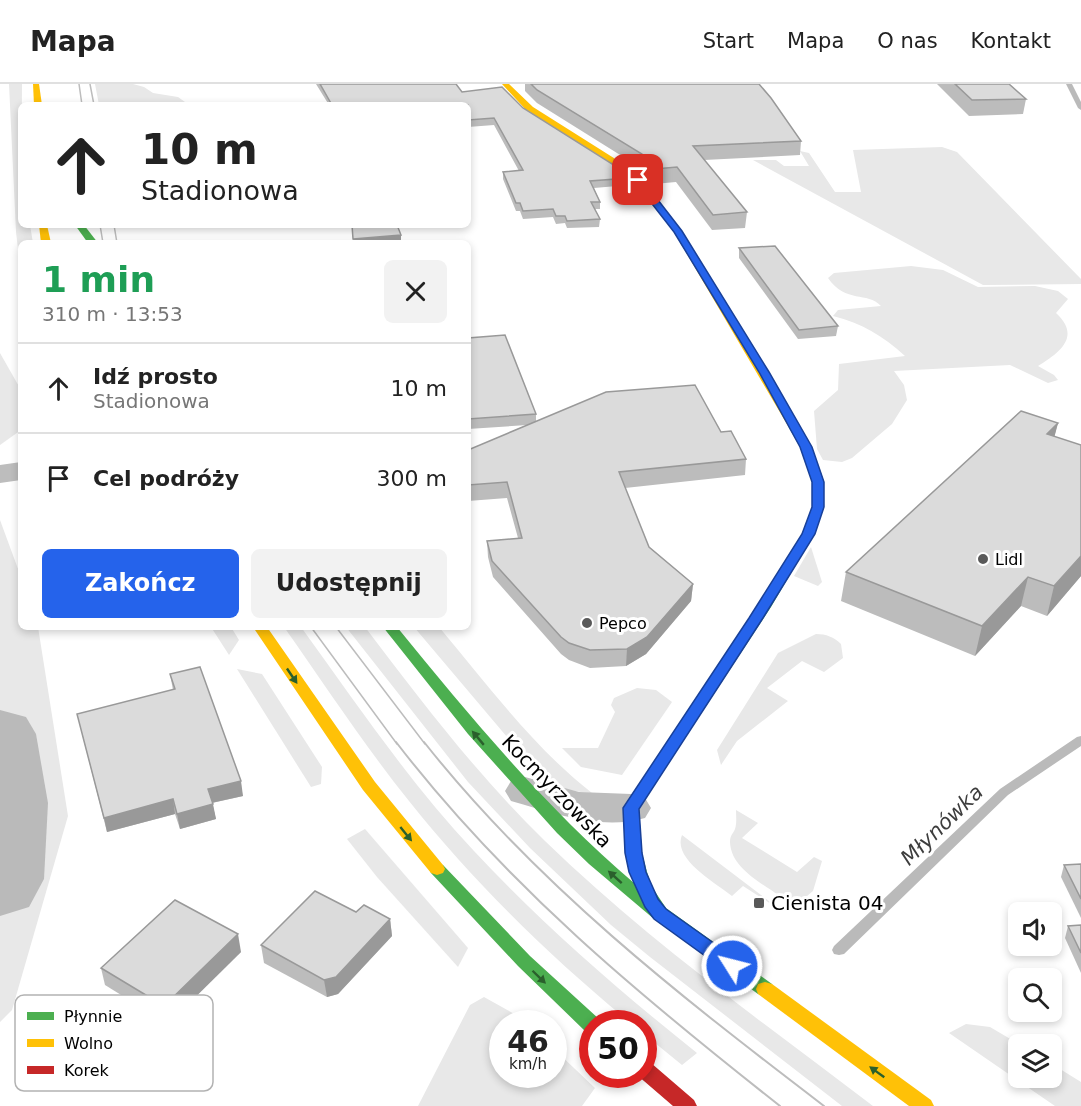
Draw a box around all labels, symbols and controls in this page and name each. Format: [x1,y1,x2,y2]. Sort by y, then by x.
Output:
text: Mapa [30,25,116,58]
text: Start [703,29,754,53]
text: Mapa [787,29,844,53]
text: O nas [877,29,938,53]
text: Kontakt [971,29,1051,53]
text: 10 m [141,125,258,174]
icon: ahead [42,126,120,204]
pin [612,154,663,205]
icon: arrive [621,163,654,196]
text: Stadionowa [141,175,299,206]
text: 1 min [42,259,155,300]
button: close [384,260,447,323]
text: 310 m · 13:53 [42,302,183,326]
text: Idź prosto [93,364,218,389]
icon: ahead [42,372,75,405]
text: 10 m [391,376,447,401]
text: Stadionowa [93,389,210,413]
icon: arrive [42,462,75,495]
text: Cel podróży [93,466,239,491]
text: 300 m [377,466,447,491]
button: Zakończ [42,549,239,618]
button: Udostępnij [251,549,447,618]
place label: Lidl [995,550,1023,569]
marker: Lidl [976,552,990,566]
place label: Pepco [599,614,647,633]
marker: Pepco [580,616,594,630]
one-way arrow [287,667,298,684]
street label: Kocmyrzowska [497,729,617,853]
one-way arrow [472,730,485,746]
water label: Młynówka [896,780,988,870]
one-way arrow [400,826,413,842]
one-way arrow [608,871,623,884]
place label: Cienista 04 [771,891,883,915]
marker: Cienista 04 [752,896,766,910]
map controls [1008,902,1062,1088]
button: sound [1008,902,1062,956]
position arrow [700,934,764,998]
button: search [1008,968,1062,1022]
one-way arrow [531,969,545,983]
legend [15,995,213,1091]
text: Płynnie [64,1007,122,1026]
speed limit sign: 50 [579,1010,657,1088]
text: 46 [507,1024,549,1059]
text: Wolno [64,1034,113,1053]
button: layers [1008,1034,1062,1088]
text: km/h [509,1055,547,1073]
text: Korek [64,1061,110,1080]
one-way arrow [870,1066,886,1078]

